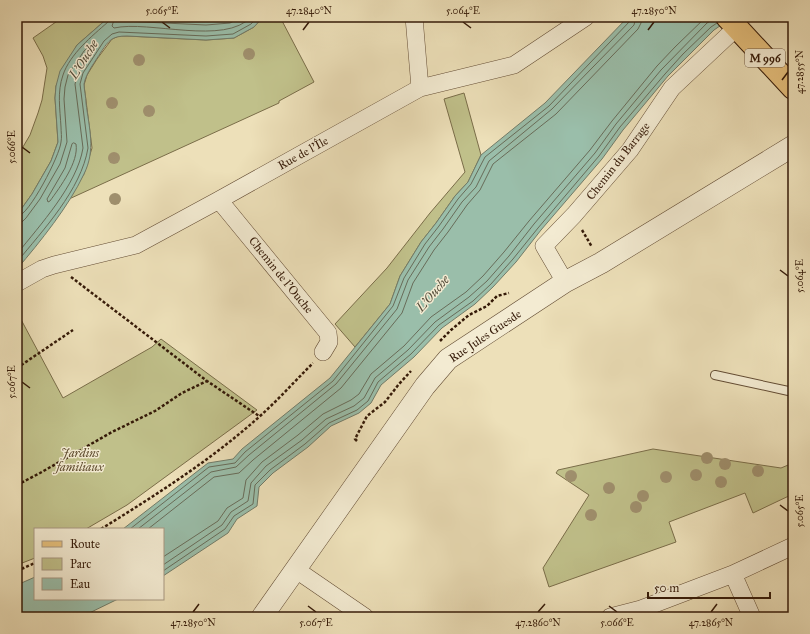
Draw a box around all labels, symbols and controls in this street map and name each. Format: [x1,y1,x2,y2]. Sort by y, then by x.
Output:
text: 5.065°E [146,5,178,17]
text: 47.2840°N [286,5,333,17]
text: 5.064°E [446,5,480,17]
text: 47.2850°N [631,5,677,17]
water label: L'Ouche [65,36,103,83]
road number: M 996 [745,49,785,67]
text: 47.2855°N [794,49,806,94]
street label: Chemin du Barrage [583,119,654,203]
text: 5.066°E [6,130,18,164]
street label: Rue de l'Île [275,133,331,173]
street label: Chemin de l'Ouche [246,234,316,316]
text: 5.064°E [794,259,806,293]
water label: L'Ouche [412,271,454,316]
street label: Rue Jules Guesde [446,307,524,366]
text: 5.067°E [6,365,18,399]
park label: Jardins familiaux [53,446,105,474]
text: 5.065°E [794,495,806,527]
legend [34,528,164,600]
text: Route [70,537,100,551]
text: Parc [70,557,91,571]
scale bar [648,574,770,600]
text: Eau [70,577,91,591]
text: 50 m [654,581,679,595]
text: 47.2850°N [170,617,216,629]
text: 5.067°E [299,617,333,629]
text: 47.2860°N [515,617,561,629]
text: 5.066°E [600,617,634,629]
text: 47.2865°N [689,617,734,629]

